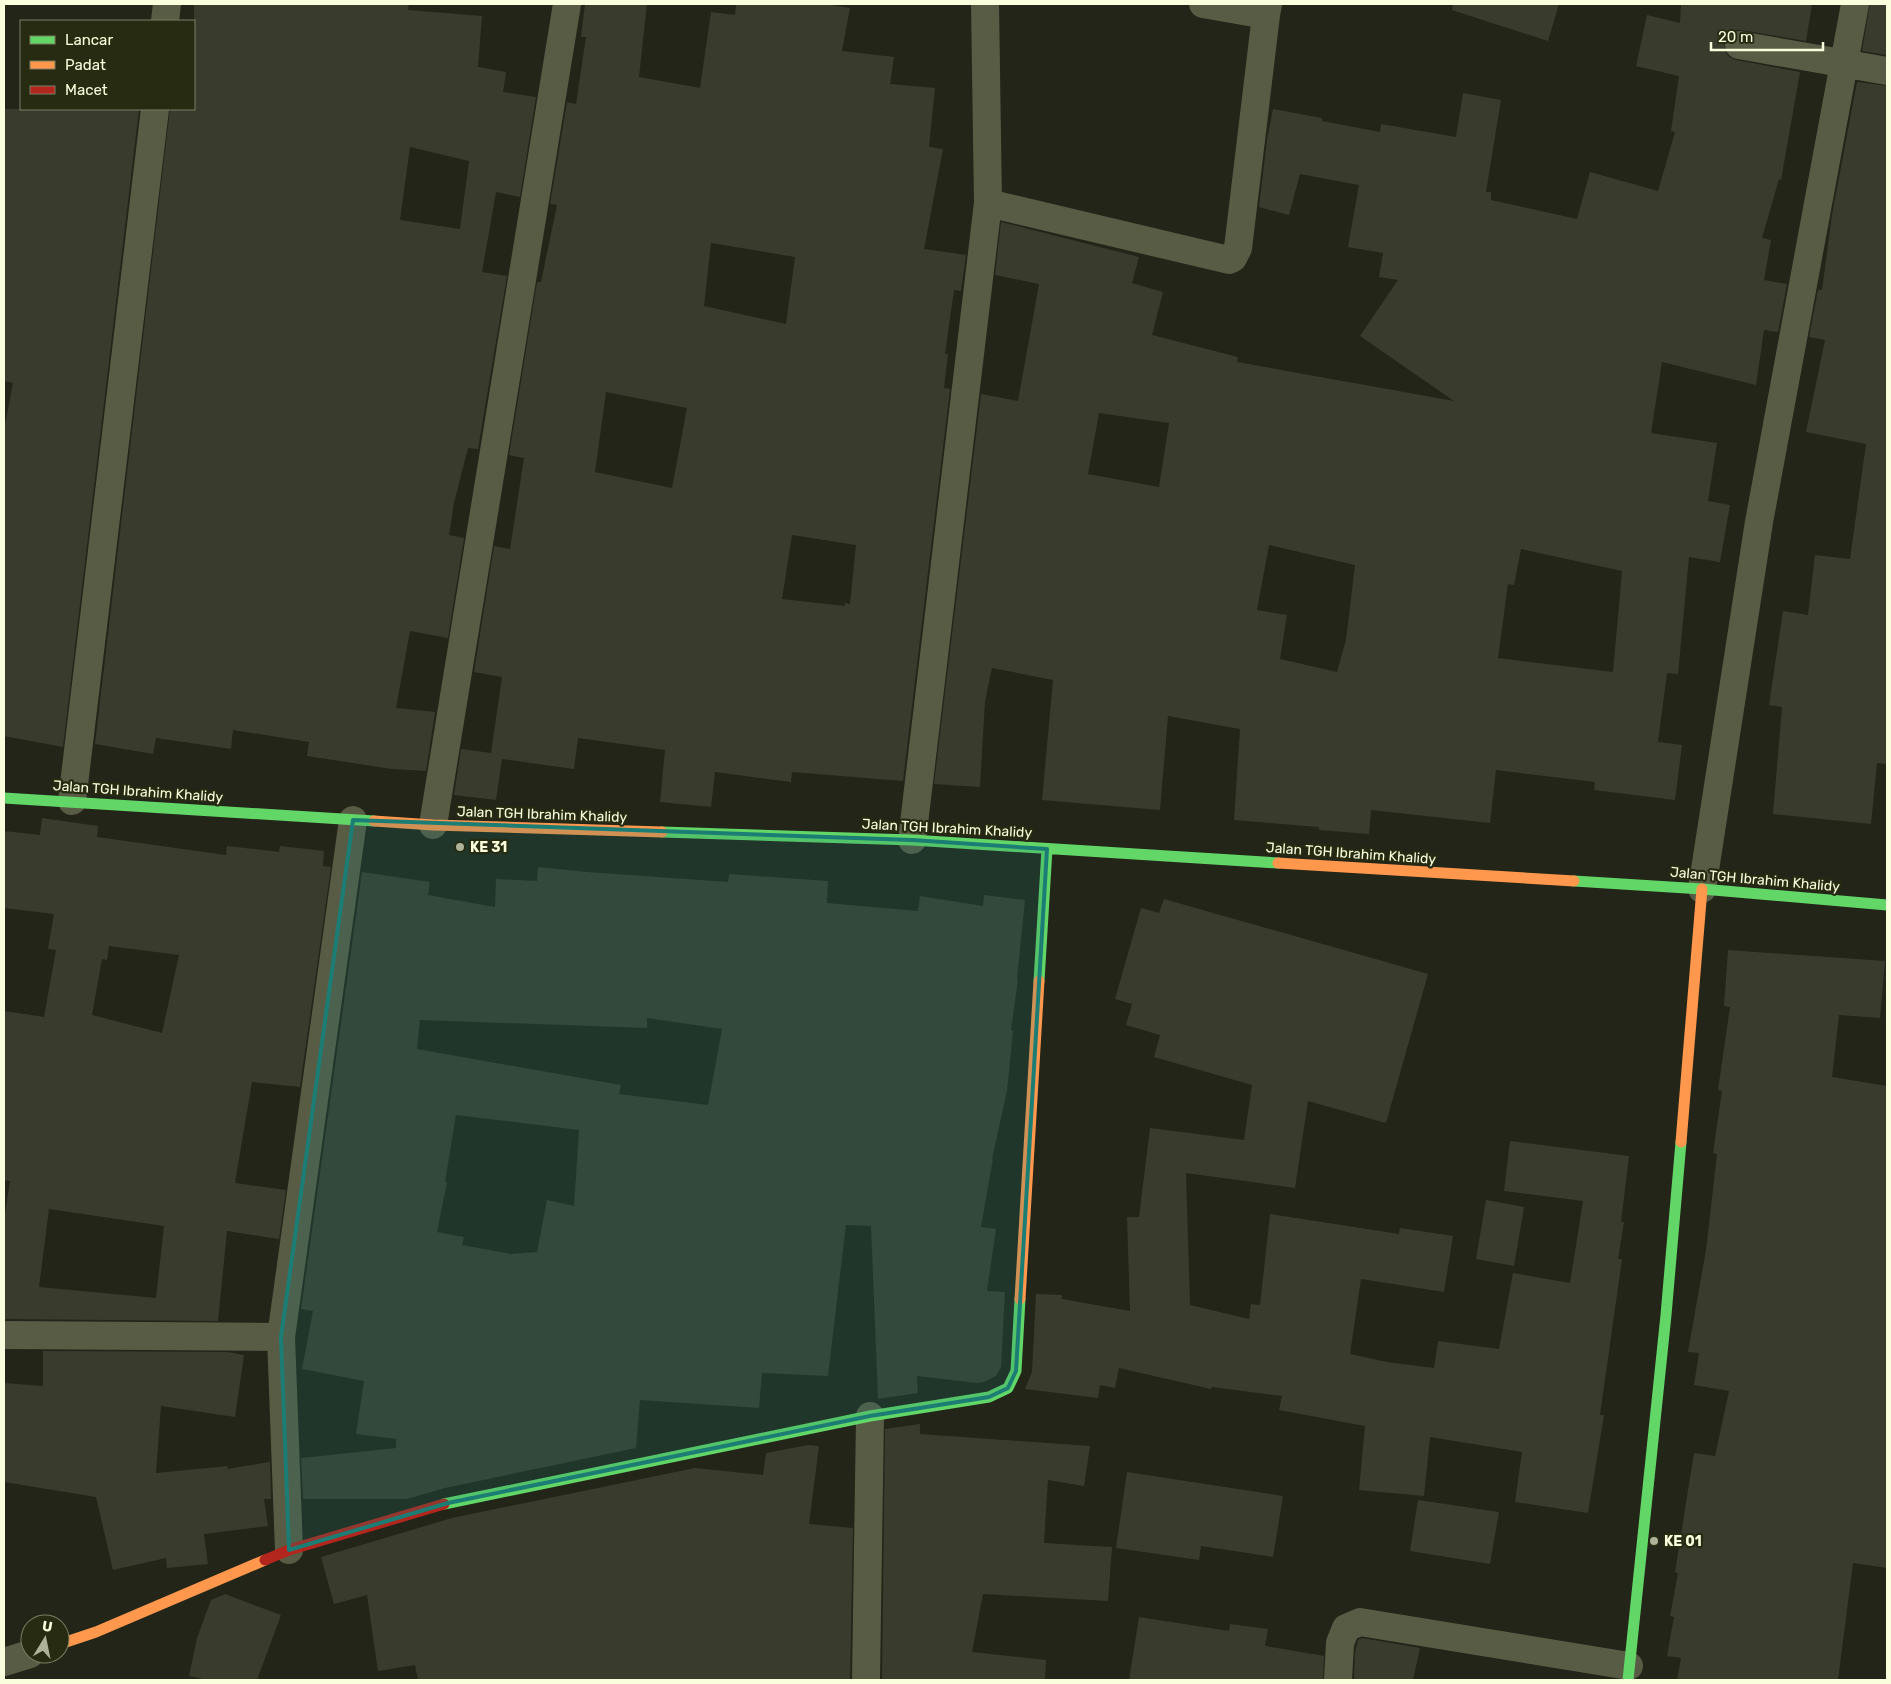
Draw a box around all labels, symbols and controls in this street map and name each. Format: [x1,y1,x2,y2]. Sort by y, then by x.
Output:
legend [20,20,195,110]
scale bar [1711,20,1824,52]
text: 20 m [1718,28,1753,46]
text: Lancar [65,31,113,49]
text: Padat [65,56,106,74]
text: Macet [65,81,108,99]
street label: Jalan TGH Ibrahim Khalidy [52,777,224,806]
street label: Jalan TGH Ibrahim Khalidy [456,803,628,826]
street label: Jalan TGH Ibrahim Khalidy [861,816,1033,841]
place label: KE 31 [470,839,507,856]
street label: Jalan TGH Ibrahim Khalidy [1265,839,1437,868]
marker: KE 31 [454,841,466,853]
street label: Jalan TGH Ibrahim Khalidy [1669,864,1841,895]
place label: KE 01 [1664,1533,1702,1550]
marker: KE 01 [1648,1535,1660,1547]
north arrow [20,1614,70,1664]
text: U [41,1617,54,1636]

